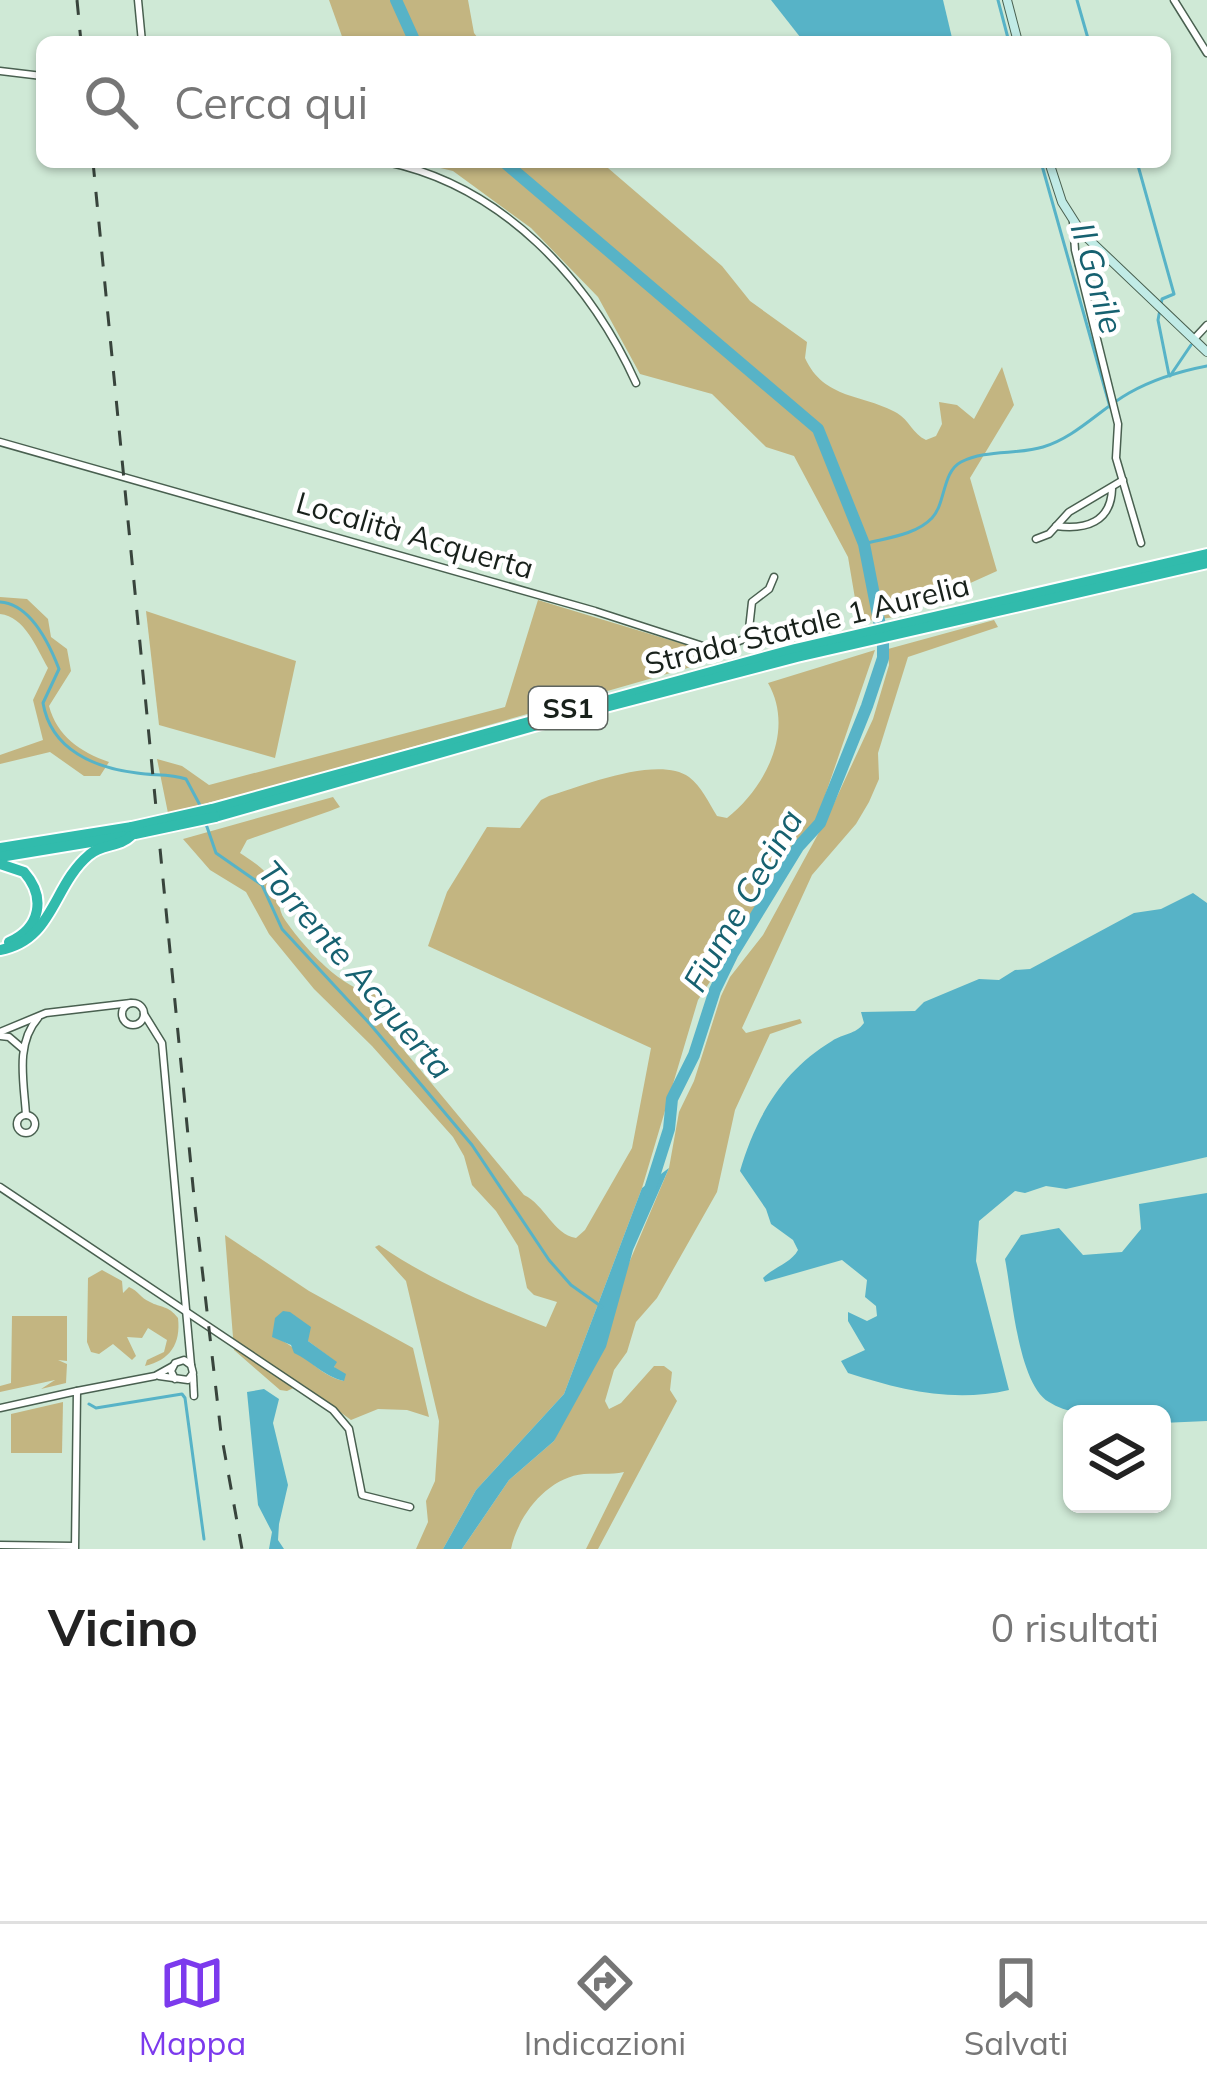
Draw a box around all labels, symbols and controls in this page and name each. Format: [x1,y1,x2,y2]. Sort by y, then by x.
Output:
search box [36,36,1171,168]
icon: search [78,69,144,135]
text: Cerca qui [174,74,368,130]
water label: Il Gorile [1063,218,1133,338]
street label: Località Acquerta [292,483,538,587]
street label: Strada Statale 1 Aurelia [641,565,973,683]
road number: SS1 [529,687,607,729]
water label: Fiume Cecina [673,802,811,998]
water label: Torrente Acquerta [250,851,462,1087]
map controls [1063,1405,1171,1513]
button: layers [1063,1405,1171,1513]
text: Vicino [48,1595,198,1659]
text: 0 risultati [991,1603,1159,1652]
tab: Mappa [139,1950,246,2063]
tab: Indicazioni [524,1950,686,2063]
tab: Salvati [964,1950,1068,2063]

